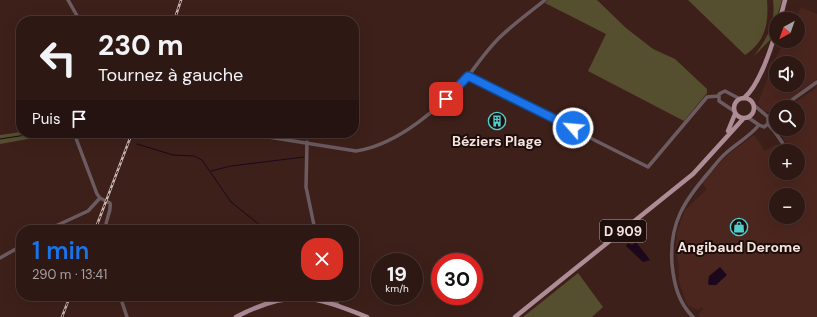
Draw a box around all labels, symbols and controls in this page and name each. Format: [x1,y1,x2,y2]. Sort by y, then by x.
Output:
north arrow [769,12,805,48]
map controls [769,12,805,224]
text: 230 m [98,27,184,64]
icon: left [32,32,84,84]
button: sound [769,56,805,92]
text: Tournez à gauche [98,63,243,87]
pin [429,82,463,116]
icon: arrive [435,88,457,110]
button: search [769,100,805,136]
position arrow [552,107,594,149]
icon: arrive [68,108,90,130]
text: Puis [32,109,60,129]
building icon: Béziers Plage [487,111,507,131]
place label: Béziers Plage [452,132,542,150]
button: + [769,144,805,180]
button: − [769,188,805,224]
shop icon: Angibaud Derome [729,217,749,237]
road number: D 909 [600,220,646,242]
text: 1 min [32,235,89,266]
button: close [301,238,343,280]
place label: Angibaud Derome [677,238,801,256]
speed limit sign: 30 [431,253,483,305]
text: 19 [387,261,407,287]
text: 290 m · 13:41 [32,266,107,283]
text: km/h [385,282,409,295]

